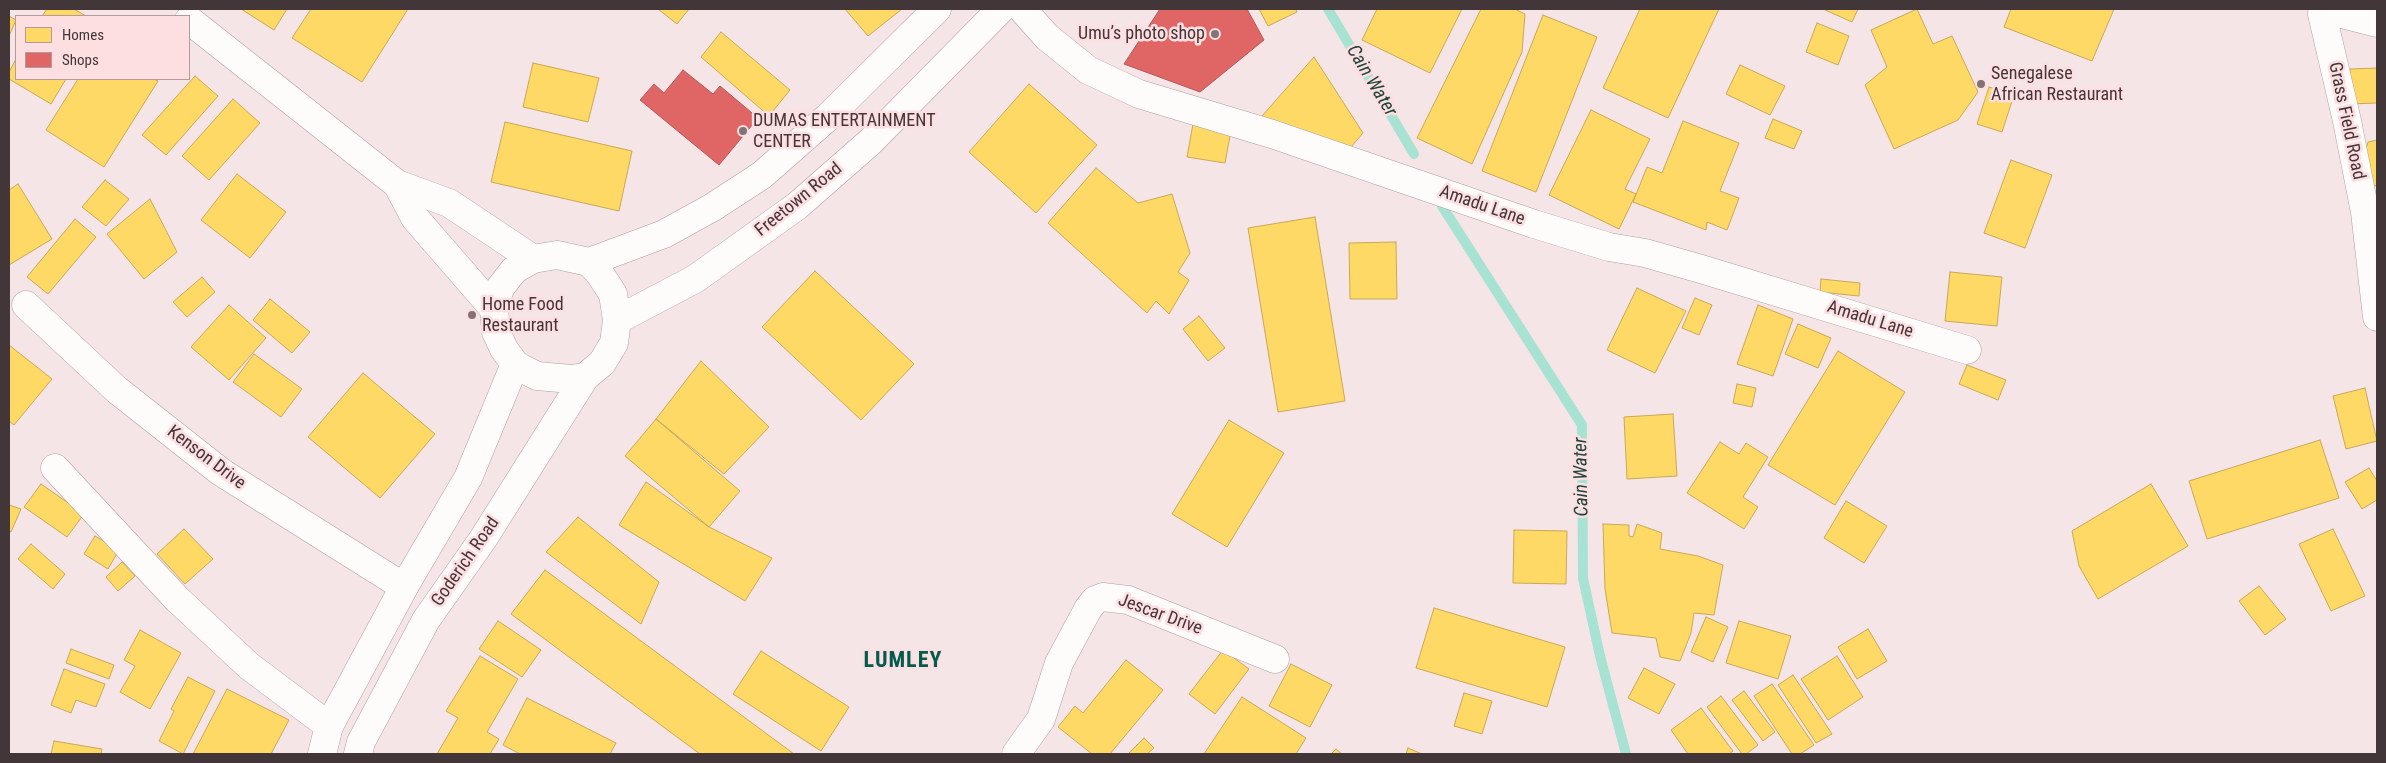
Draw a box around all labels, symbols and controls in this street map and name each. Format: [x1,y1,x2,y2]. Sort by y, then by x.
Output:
legend [15,15,190,80]
place label: Umu’s photo shop [1078,23,1205,45]
text: Homes [62,26,104,44]
marker: Umu’s photo shop [1209,28,1221,40]
water label: Cain Water [1341,41,1401,121]
text: Shops [62,51,99,69]
street label: Grass Field Road [2323,60,2369,182]
place label: Senegalese African Restaurant [1991,63,2123,106]
marker: Senegalese African Restaurant [1975,78,1987,90]
place label: DUMAS ENTERTAINMENT CENTER [753,110,936,152]
marker: DUMAS ENTERTAINMENT CENTER [737,125,749,137]
street label: Freetown Road [751,158,847,242]
street label: Amadu Lane [1437,181,1527,231]
place label: Home Food Restaurant [482,294,564,336]
street label: Amadu Lane [1824,297,1916,343]
marker: Home Food Restaurant [466,309,478,321]
street label: Kenson Drive [162,421,250,495]
water label: Cain Water [1570,437,1594,517]
street label: Goderich Road [427,513,505,611]
street label: Jescar Drive [1115,590,1205,640]
district label: LUMLEY [863,648,943,674]

